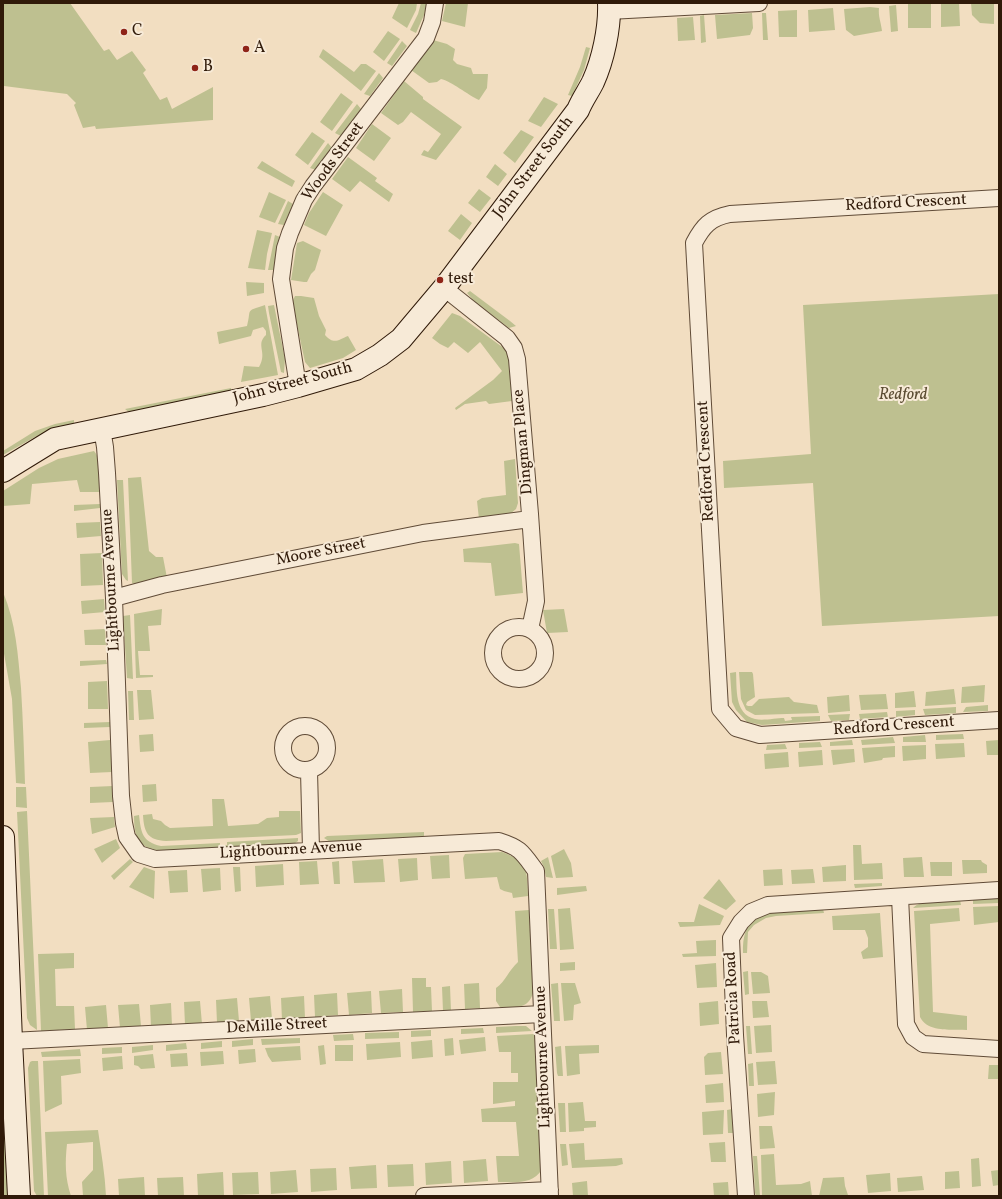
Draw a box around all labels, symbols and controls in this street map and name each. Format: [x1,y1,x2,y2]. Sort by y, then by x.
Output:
place label: C [132,22,142,42]
marker: C [119,27,129,37]
place label: A [254,39,265,59]
marker: A [241,44,251,54]
place label: B [203,58,213,78]
marker: B [190,63,200,73]
street label: John Street South [489,113,579,223]
street label: Woods Street [299,119,369,205]
street label: Redford Crescent [845,191,967,217]
place label: test [448,270,474,290]
marker: test [435,275,445,285]
street label: John Street South [231,359,355,409]
park label: Redford [879,386,927,406]
street label: Dingman Place [510,388,538,496]
street label: Redford Crescent [694,400,720,522]
street label: Lightbourne Avenue [99,508,125,652]
street label: Moore Street [274,535,368,571]
street label: Redford Crescent [833,713,955,741]
street label: Lightbourne Avenue [219,838,363,864]
street label: Patricia Road [722,951,746,1045]
street label: Lightbourne Avenue [532,985,556,1129]
street label: DeMille Street [226,1015,328,1039]

